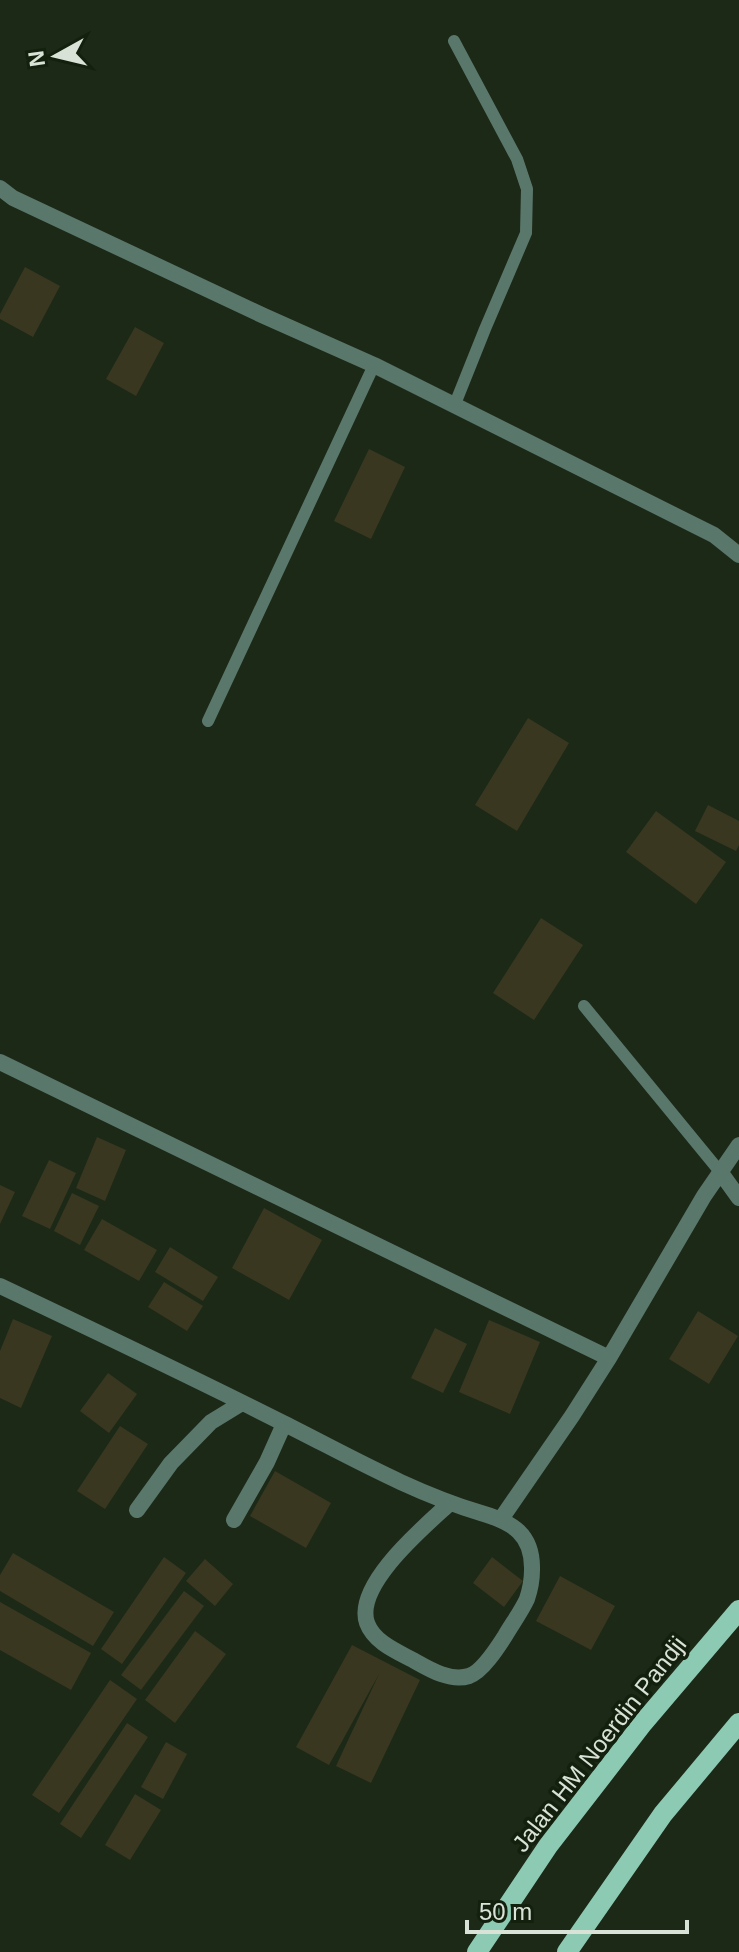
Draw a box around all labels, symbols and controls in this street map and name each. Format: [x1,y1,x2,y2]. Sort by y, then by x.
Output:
north arrow [16,16,96,96]
text: N [23,49,50,68]
street label: Jalan HM Noerdin Pandji [507,1631,691,1857]
scale bar [467,1884,687,1934]
text: 50 m [479,1898,532,1925]

